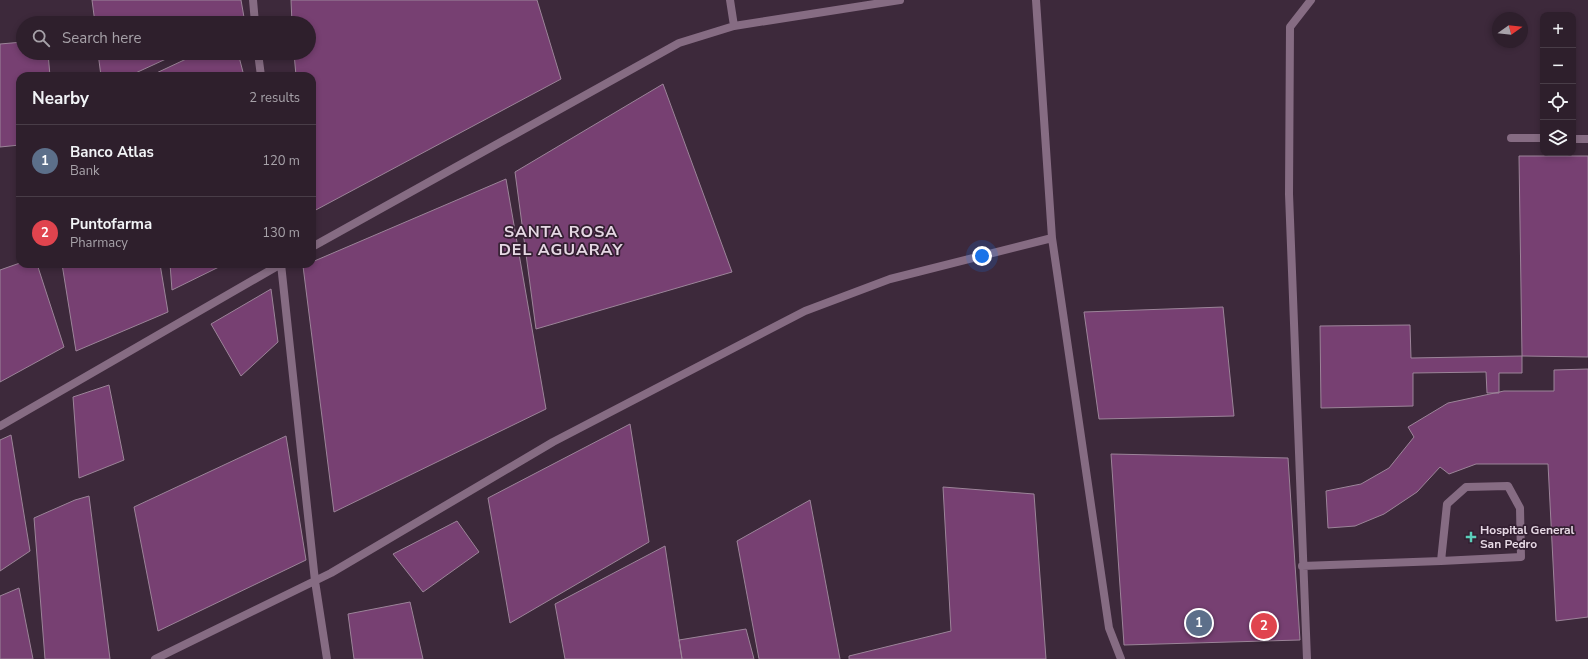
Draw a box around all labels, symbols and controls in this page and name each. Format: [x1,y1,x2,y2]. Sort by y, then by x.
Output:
north arrow [1492,12,1528,48]
map controls [1540,12,1576,156]
button: + [1540,12,1576,48]
search box [16,16,316,60]
icon: search [30,27,52,49]
text: Search here [62,28,142,48]
button: − [1540,48,1576,84]
button: locate [1540,84,1576,120]
text: Nearby [32,87,89,110]
text: 2 results [249,89,300,107]
button: layers [1540,120,1576,156]
text: Banco Atlas [70,142,154,162]
text: 1 [41,152,49,170]
text: 120 m [262,152,300,170]
text: Bank [70,162,100,180]
text: Puntofarma [70,214,152,234]
district label: SANTA ROSA DEL AGUARAY [499,221,623,261]
text: 2 [41,224,49,242]
text: 130 m [262,224,300,242]
text: Pharmacy [70,234,128,252]
your location [972,246,992,266]
place label: Hospital General San Pedro [1480,522,1575,552]
marker: Hospital General San Pedro [1465,531,1477,543]
pin: 1 [1186,608,1212,638]
pin: 2 [1251,611,1277,641]

